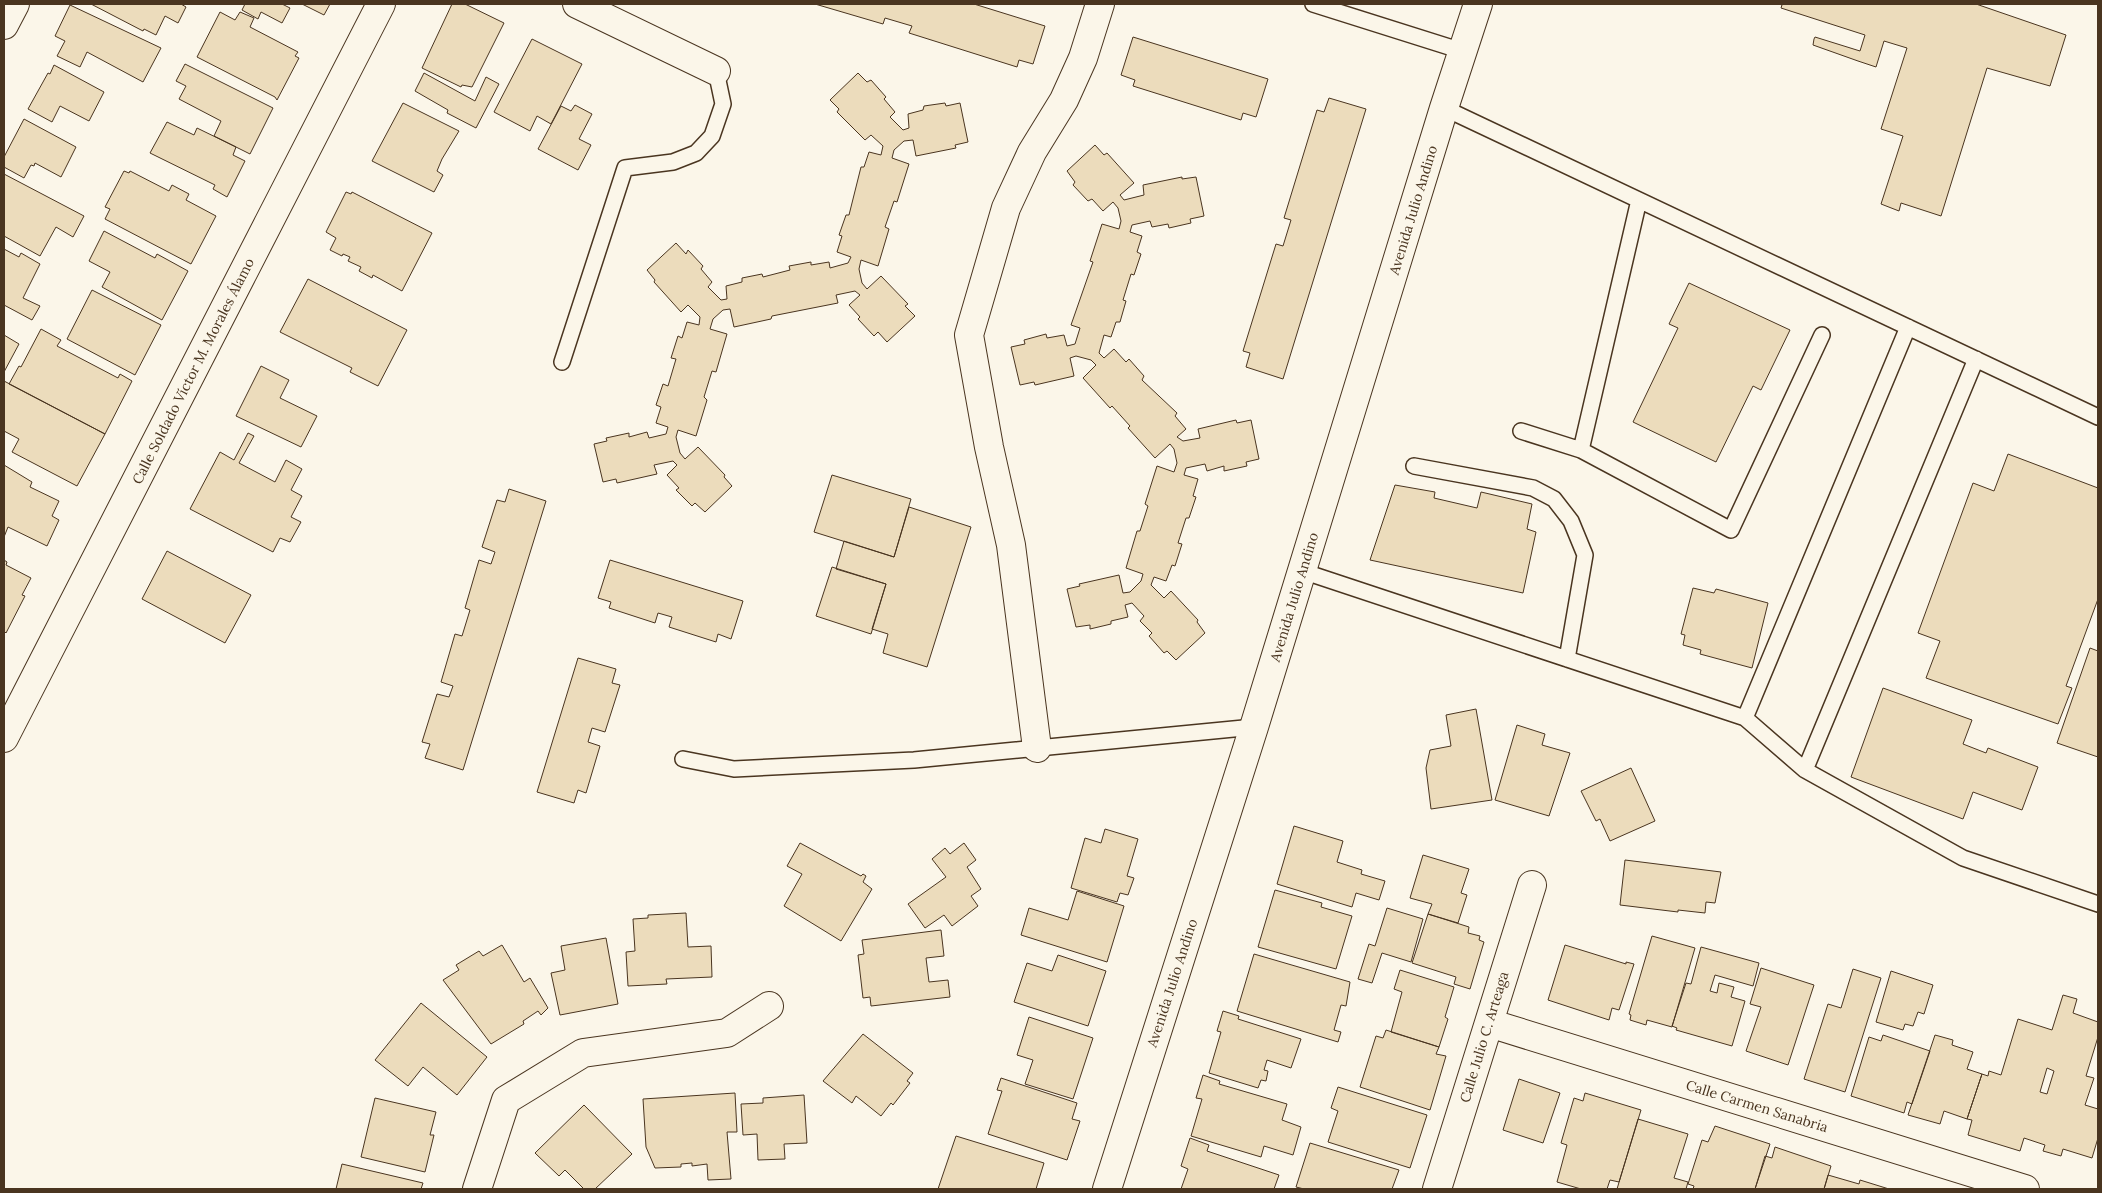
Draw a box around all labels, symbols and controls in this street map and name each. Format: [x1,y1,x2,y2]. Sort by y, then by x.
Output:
street label: Avenida Julio Andino [1384,143,1441,278]
street label: Calle Soldado Víctor M. Morales Álamo [128,255,258,487]
street label: Avenida Julio Andino [1265,530,1322,665]
street label: Avenida Julio Andino [1142,916,1201,1051]
street label: Calle Julio C. Arteaga [1455,969,1513,1105]
street label: Calle Carmen Sanabria [1684,1076,1830,1136]

